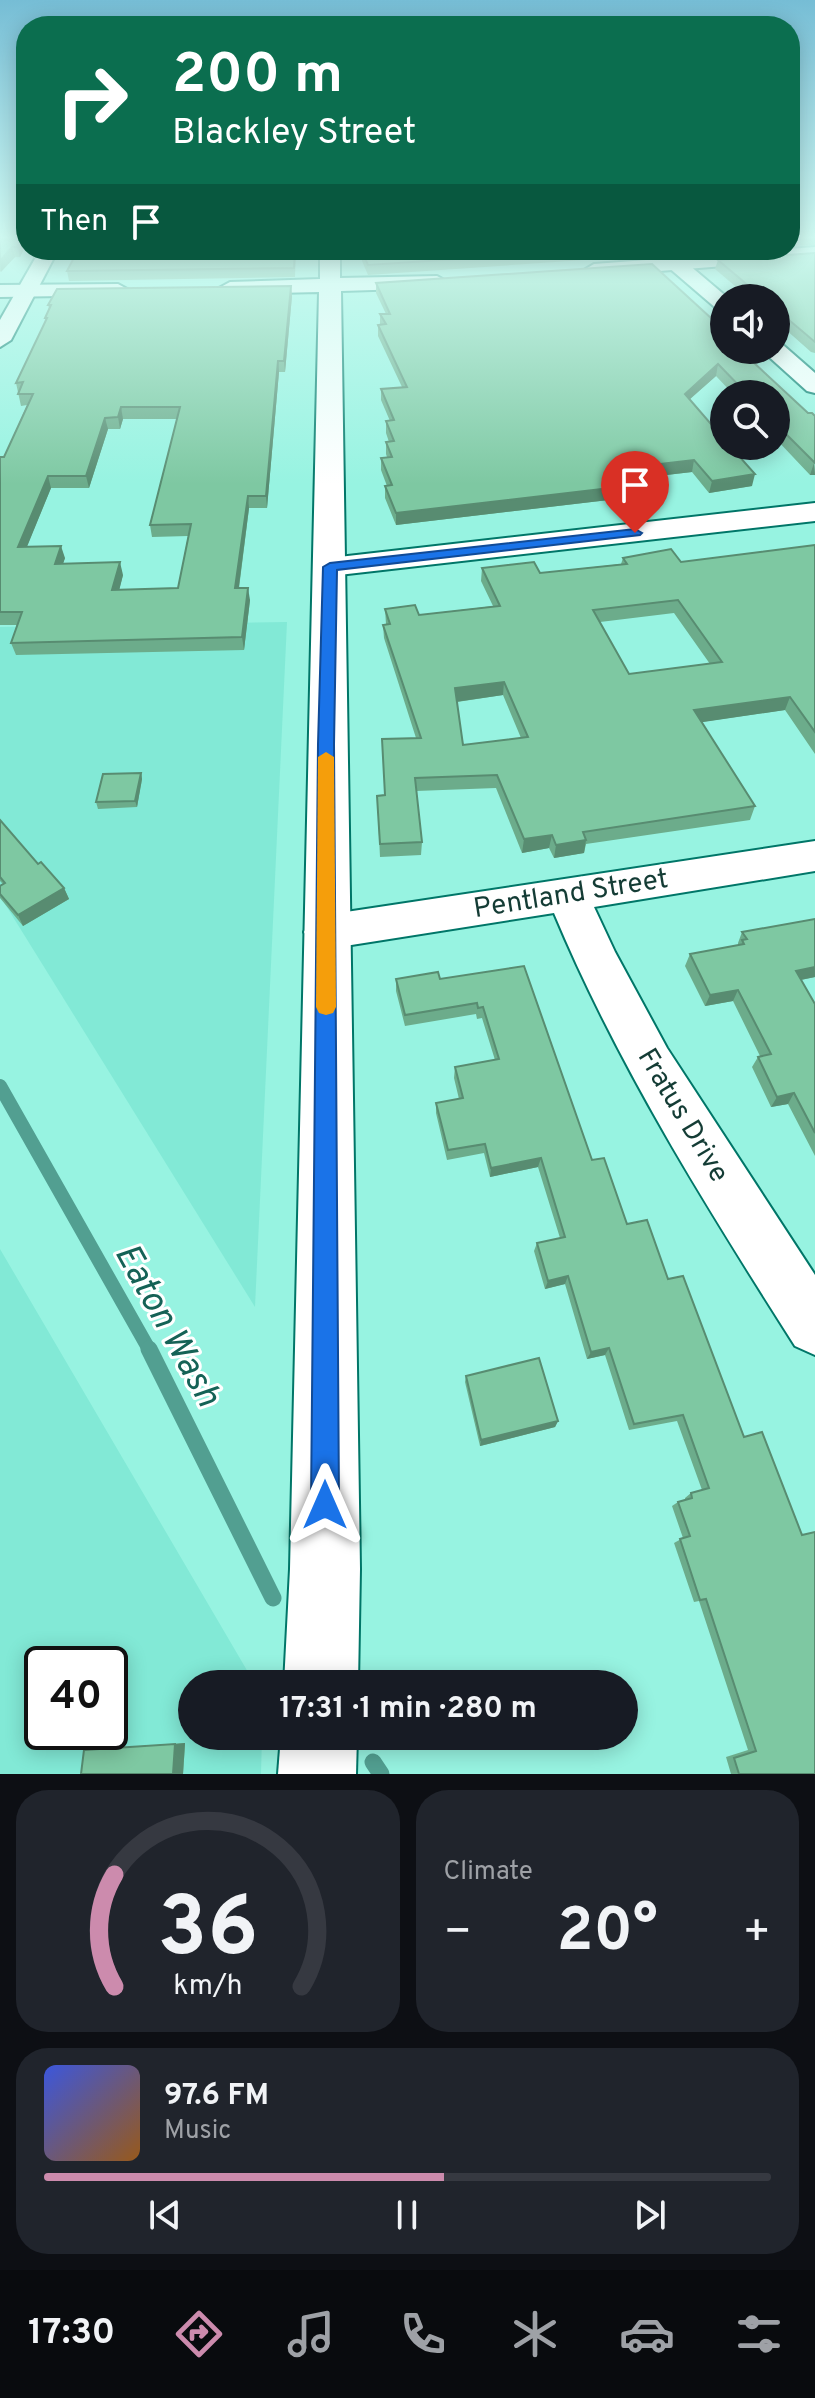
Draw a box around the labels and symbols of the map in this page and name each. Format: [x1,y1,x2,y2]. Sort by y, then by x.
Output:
pin [601,451,669,533]
street label: Pentland Street [471,862,671,928]
street label: Fratus Drive [628,1042,736,1190]
water label: Eaton Wash [102,1236,230,1416]
position arrow [283,1463,367,1547]
speed limit sign: 40 [24,1646,128,1750]

